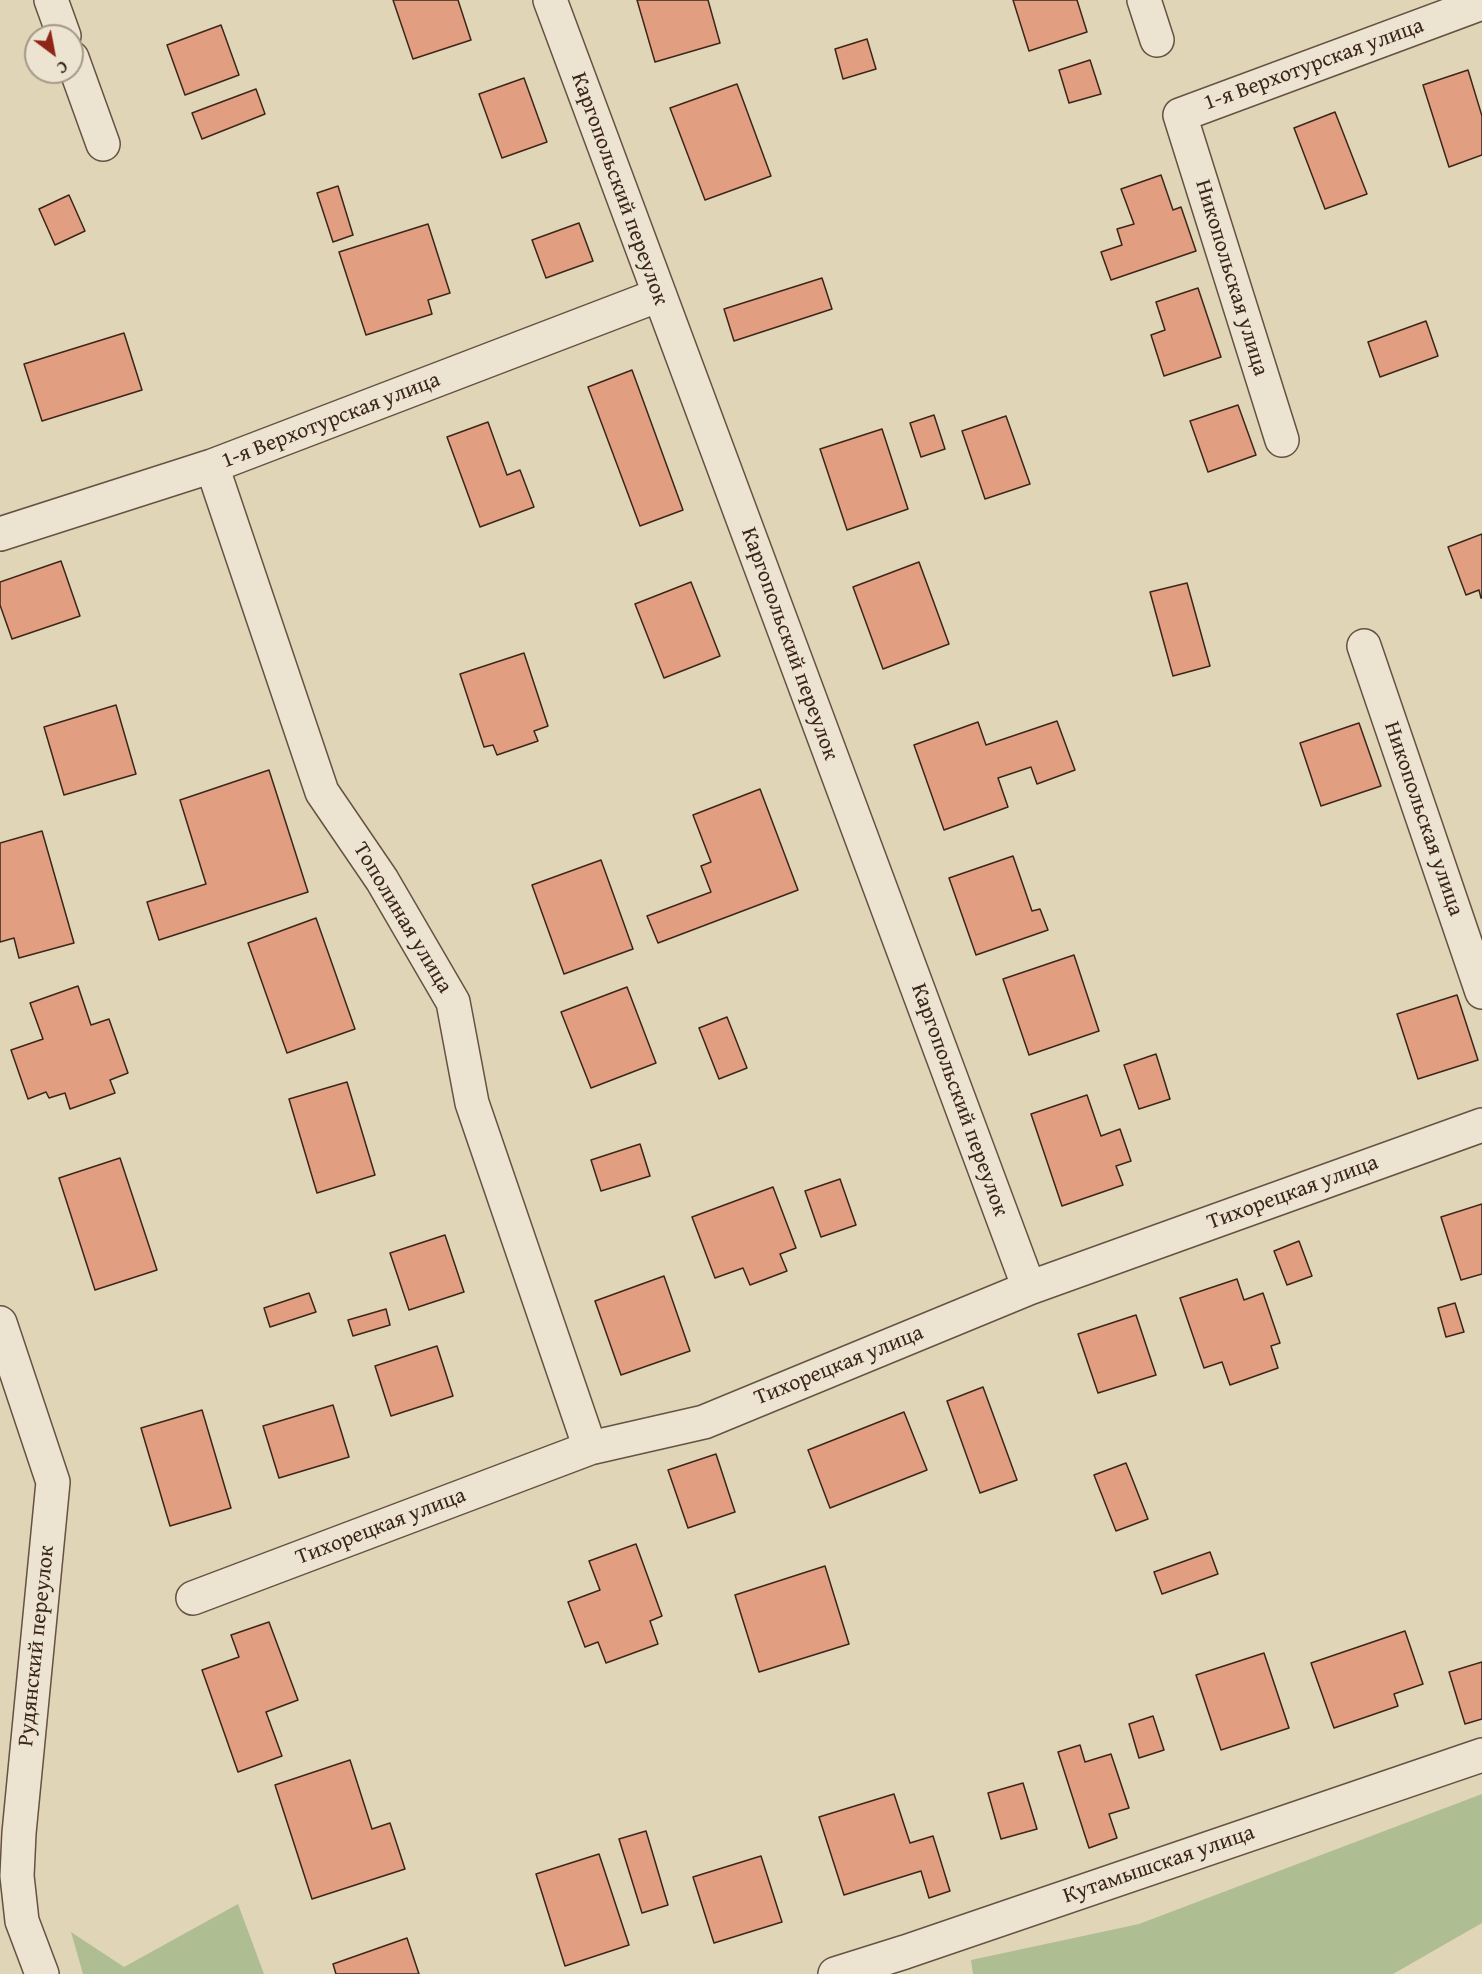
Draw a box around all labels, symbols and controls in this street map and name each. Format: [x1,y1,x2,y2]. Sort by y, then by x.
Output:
street label: 1-я Верхотурская улица [1200,13,1428,117]
north arrow [24,24,84,84]
text: С [52,55,73,80]
street label: Каргопольский переулок [565,69,673,309]
street label: Никопольская улица [1189,177,1273,379]
street label: 1-я Верхотурская улица [218,367,444,475]
street label: Каргопольский переулок [735,524,843,764]
street label: Никопольская улица [1377,718,1469,920]
street label: Тополиная улица [347,838,457,998]
street label: Каргопольский переулок [905,980,1013,1220]
street label: Тихорецкая улица [1204,1150,1382,1236]
street label: Тихорецкая улица [751,1320,927,1412]
street label: Тихорецкая улица [292,1482,470,1572]
street label: Рудянский переулок [13,1544,61,1748]
street label: Кутамышская улица [1060,1820,1258,1910]

